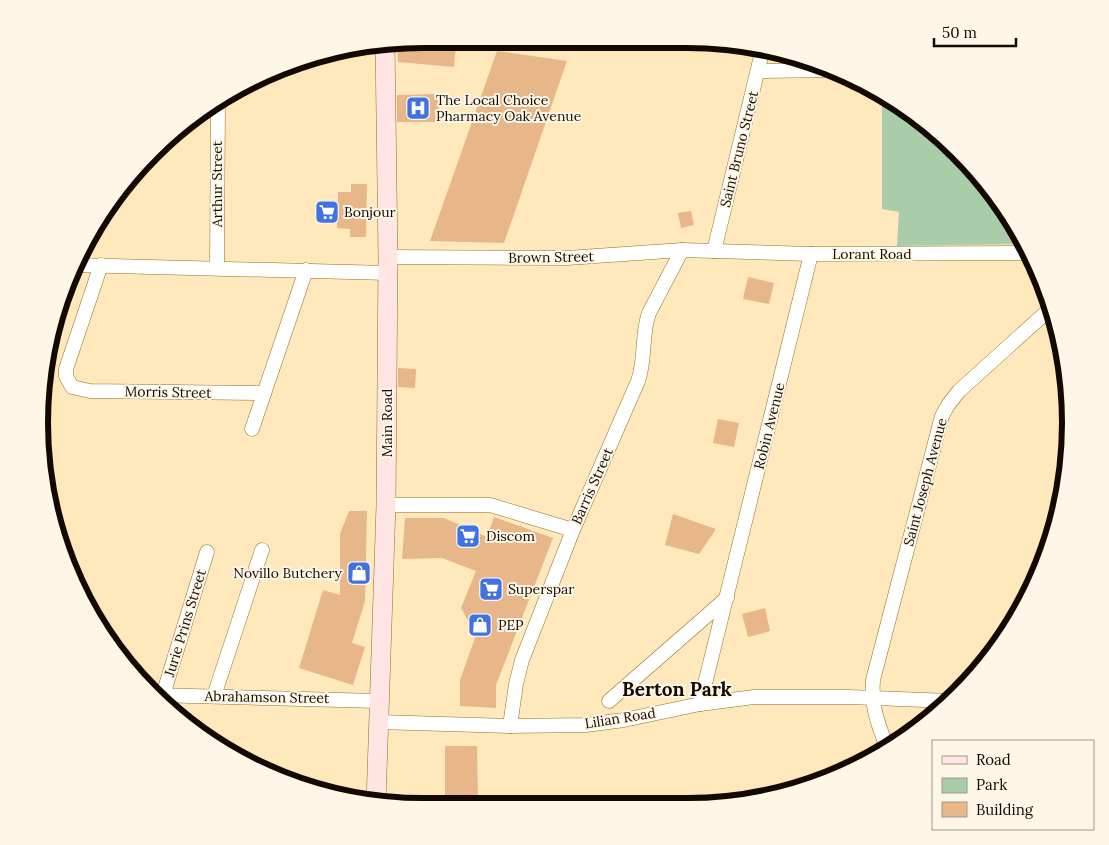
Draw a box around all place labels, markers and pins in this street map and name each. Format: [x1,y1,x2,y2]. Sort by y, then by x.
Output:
place label: The Local Choice Pharmacy Oak Avenue [436,91,582,125]
hospital icon: The Local Choice Pharmacy Oak Avenue [405,95,431,121]
supermarket icon: Bonjour [314,199,340,225]
place label: Bonjour [344,203,396,221]
supermarket icon: Discom [455,523,481,549]
place label: Discom [486,527,535,545]
shop icon: Novillo Butchery [346,560,372,586]
place label: Novillo Butchery [233,564,343,582]
supermarket icon: Superspar [478,576,504,602]
place label: Superspar [508,580,574,598]
shop icon: PEP [467,612,493,638]
place label: PEP [498,616,524,634]

